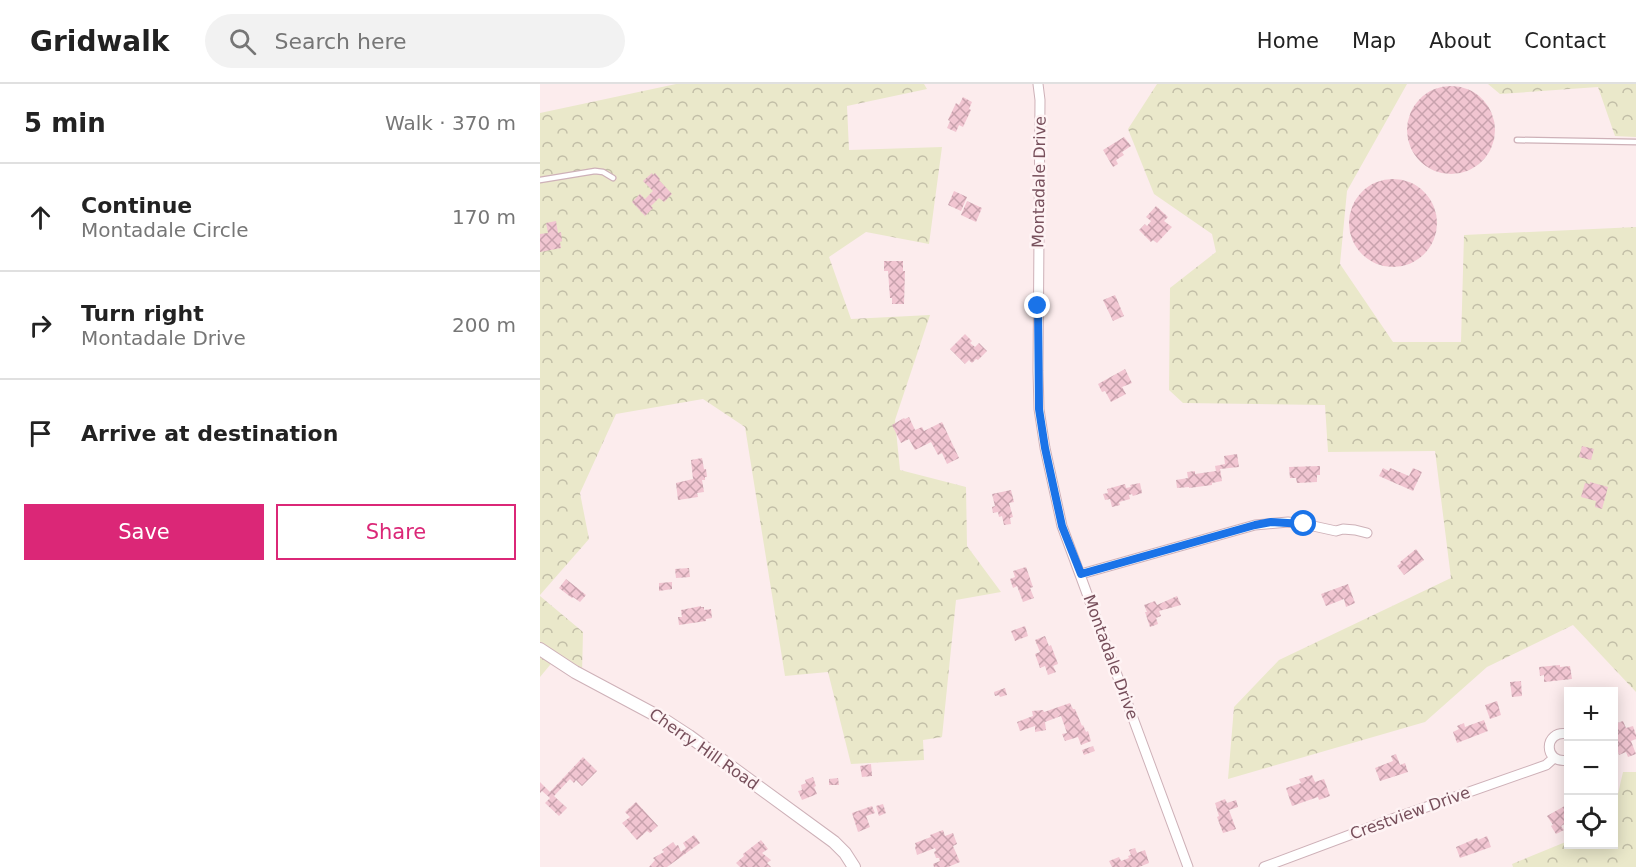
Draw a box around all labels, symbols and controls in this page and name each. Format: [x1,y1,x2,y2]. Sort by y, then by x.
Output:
search box [205,14,625,68]
text: Gridwalk [30,25,169,58]
icon: search [226,25,259,58]
text: Search here [274,29,407,54]
text: Home [1257,29,1319,53]
text: Map [1352,29,1396,53]
text: About [1429,29,1491,53]
text: Contact [1524,29,1606,53]
text: 5 min [24,108,106,138]
text: Walk · 370 m [385,111,516,135]
street label: Montadale Drive [1028,116,1050,248]
text: Continue [81,193,192,218]
icon: ahead [24,201,57,234]
text: 170 m [452,205,516,229]
text: Montadale Circle [81,218,249,242]
route end [1024,292,1050,318]
text: Turn right [81,301,204,326]
icon: right [24,309,57,342]
text: 200 m [452,313,516,337]
text: Montadale Drive [81,326,246,350]
icon: arrive [24,417,57,450]
text: Arrive at destination [81,421,338,446]
button: Save [24,504,264,560]
button: Share [276,504,516,560]
route start [1290,510,1316,536]
street label: Montadale Drive [1080,592,1142,722]
map controls [1564,687,1618,849]
button: + [1564,687,1618,741]
street label: Cherry Hill Road [646,704,762,794]
button: − [1564,741,1618,795]
street label: Crestview Drive [1347,782,1473,844]
button: locate [1564,795,1618,849]

